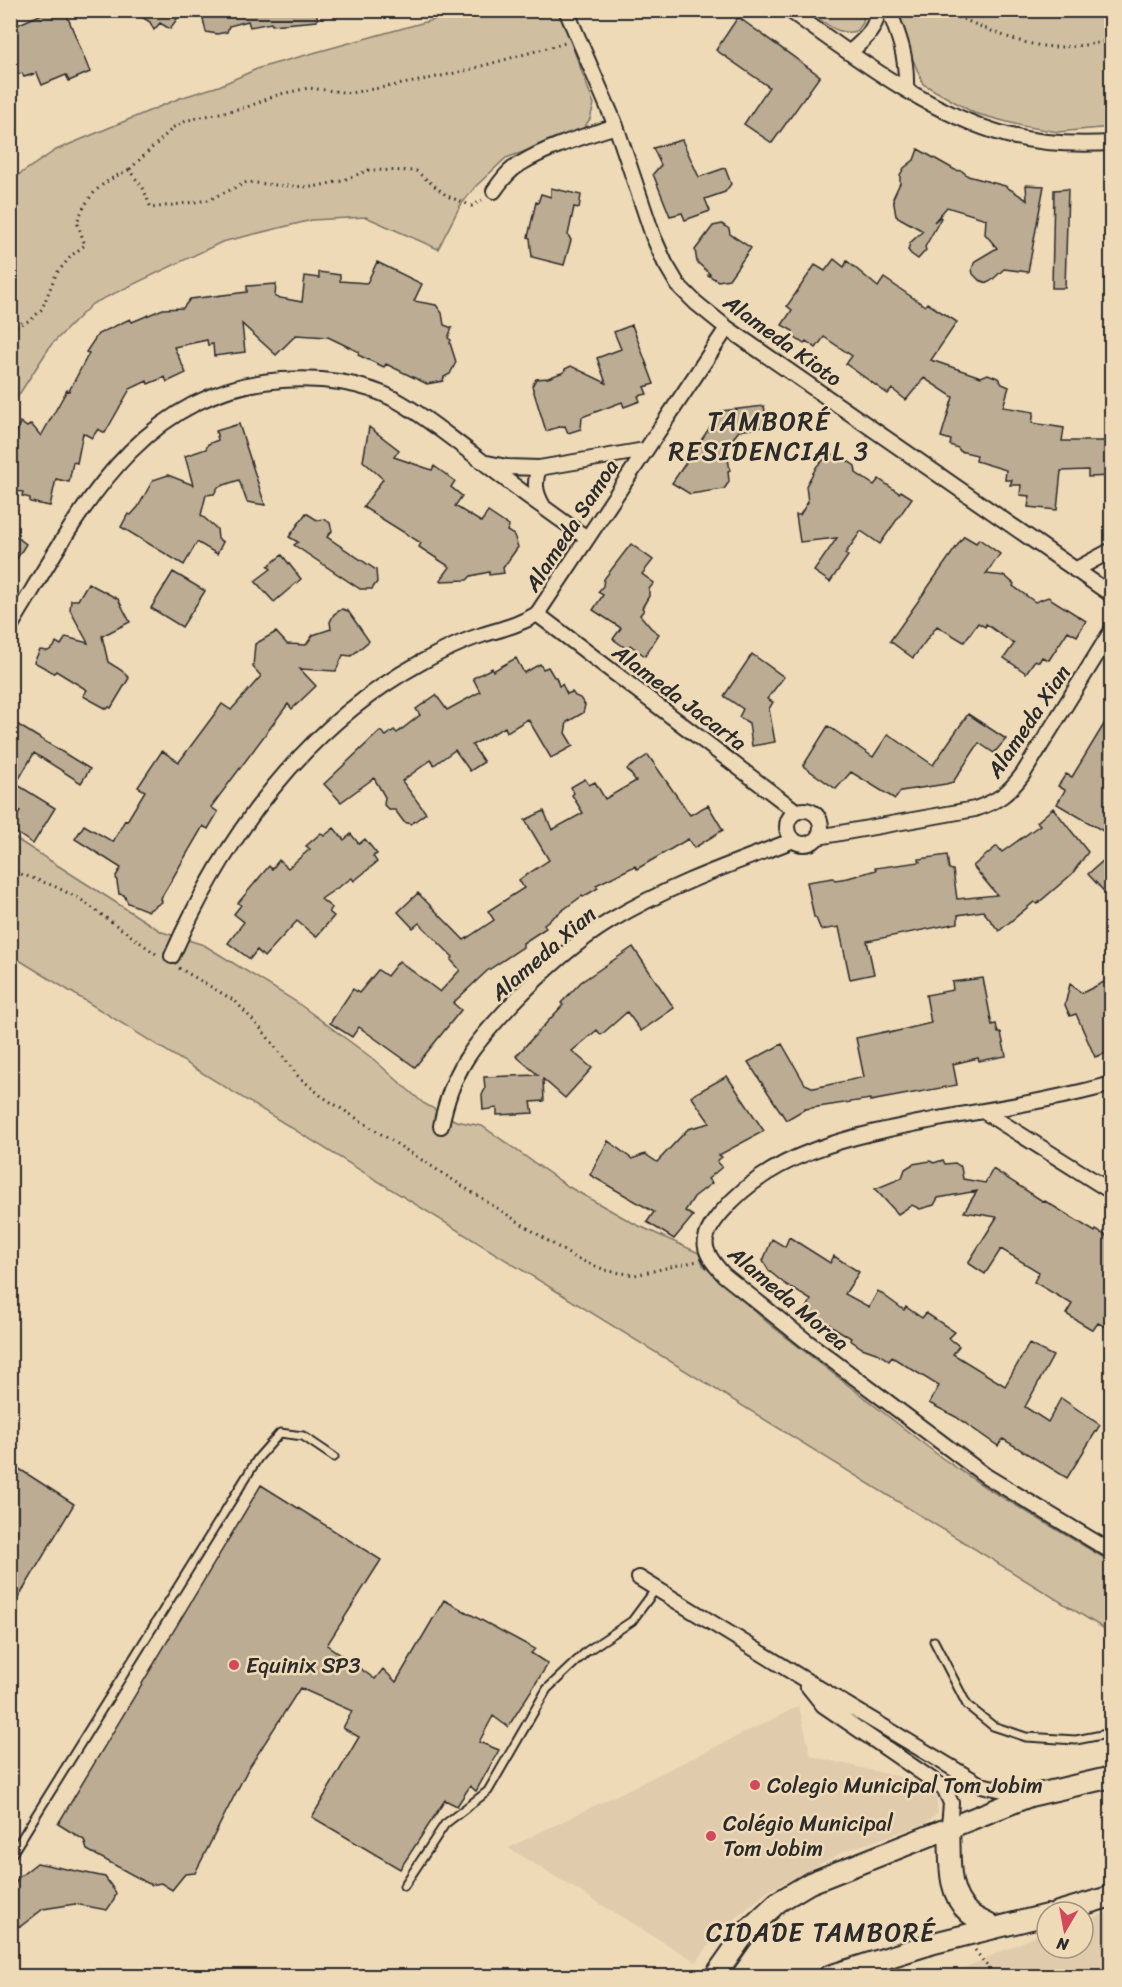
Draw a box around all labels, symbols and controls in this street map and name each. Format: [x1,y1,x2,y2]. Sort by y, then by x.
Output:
street label: Alameda Kioto [714,283,851,397]
district label: TAMBORÉ RESIDENCIAL 3 [669,398,869,474]
street label: Alameda Samoa [513,451,629,601]
street label: Alameda Jacarta [603,633,756,761]
street label: Alameda Xian [975,656,1081,787]
street label: Alameda Xian [481,896,605,1012]
street label: Alameda Morea [718,1235,858,1361]
place label: Equinix SP3 [246,1646,361,1685]
marker: Equinix SP3 [227,1658,241,1672]
place label: Colegio Municipal Tom Jobim [767,1766,1043,1805]
marker: Colegio Municipal Tom Jobim [748,1778,762,1792]
place label: Colégio Municipal Tom Jobim [723,1804,894,1868]
marker: Colégio Municipal Tom Jobim [704,1829,718,1843]
north arrow [1035,1900,1095,1960]
district label: CIDADE TAMBORÉ [706,1909,936,1955]
text: N [1054,1929,1071,1960]

